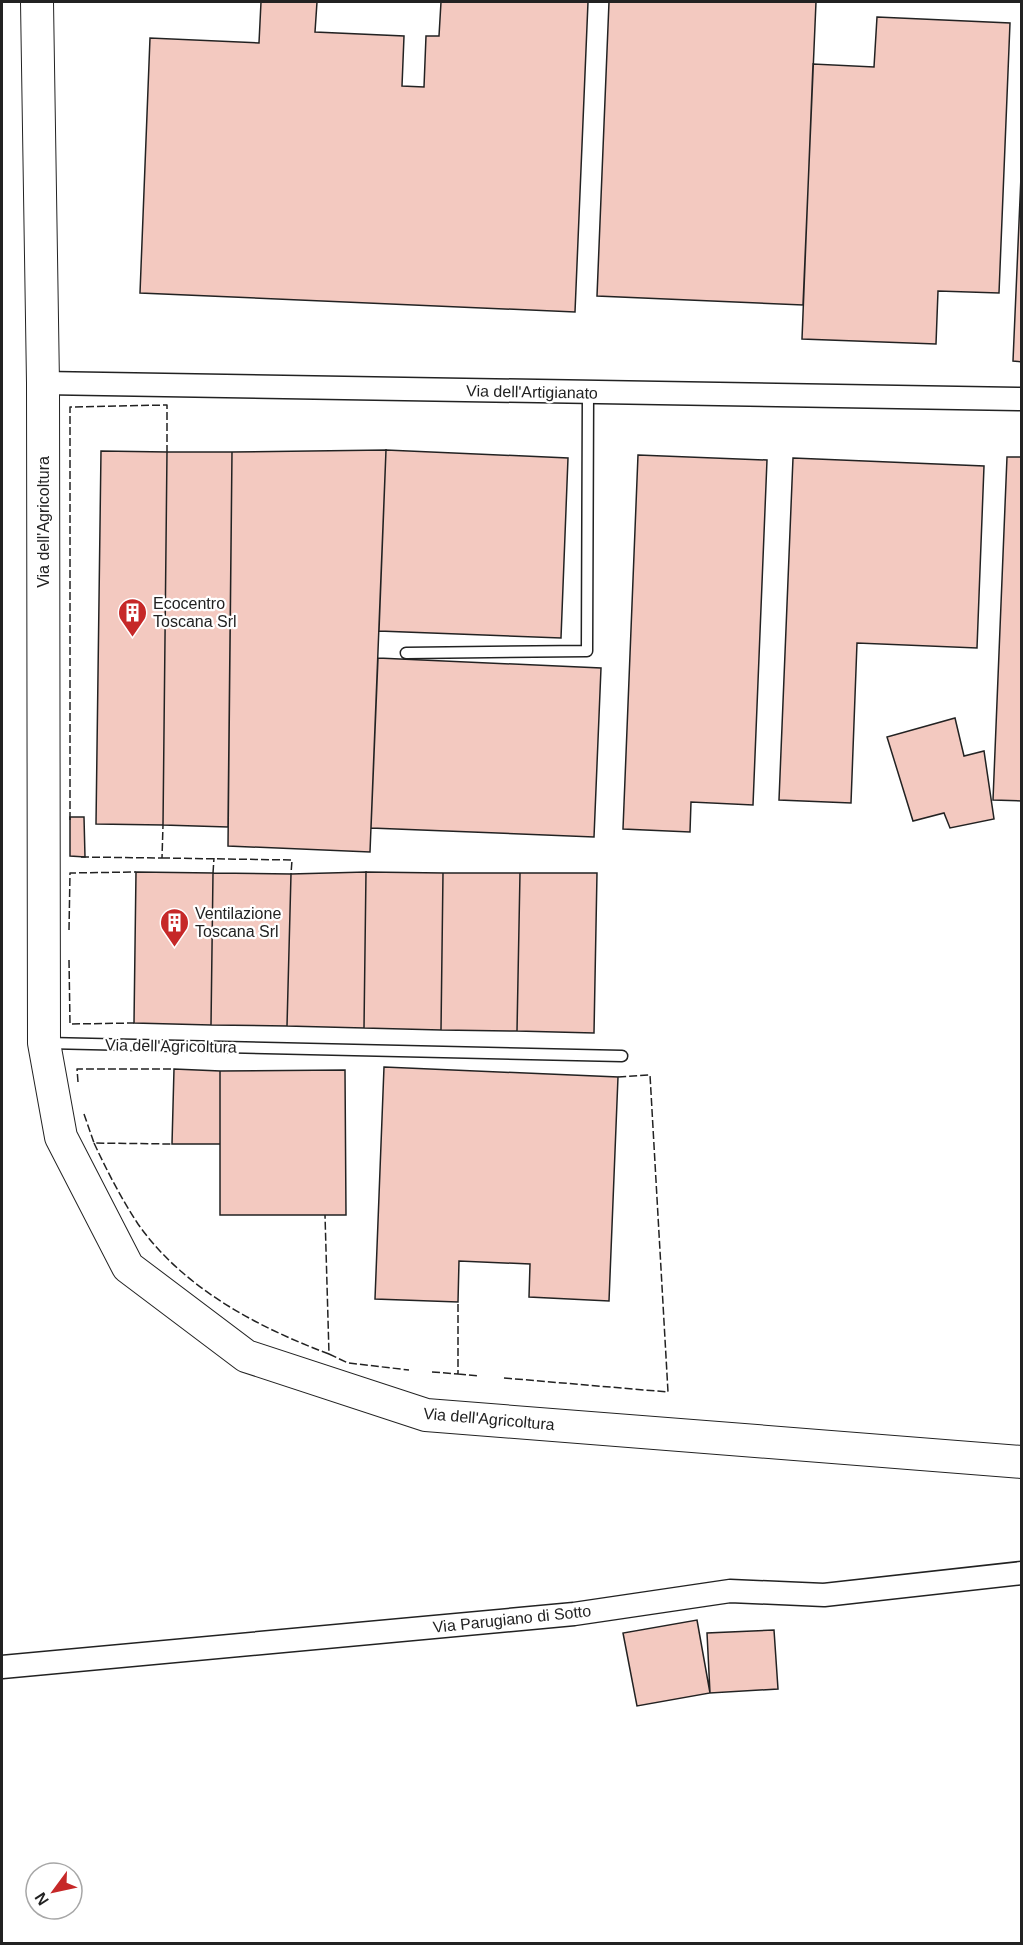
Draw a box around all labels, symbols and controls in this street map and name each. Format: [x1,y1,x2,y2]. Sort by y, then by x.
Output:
street label: Via dell'Artigianato [466,382,598,402]
street label: Via dell'Agricoltura [35,456,52,588]
place label: Ecocentro Toscana Srl [153,595,237,630]
building icon: Ecocentro Toscana Srl [116,596,148,638]
place label: Ventilazione Toscana Srl [195,905,281,940]
building icon: Ventilazione Toscana Srl [158,906,190,948]
street label: Via dell'Agricoltura [105,1036,237,1056]
street label: Via dell'Agricoltura [423,1405,555,1433]
street label: Via Parugiano di Sotto [432,1602,592,1636]
north arrow [24,1861,84,1921]
text: N [32,1889,52,1908]

